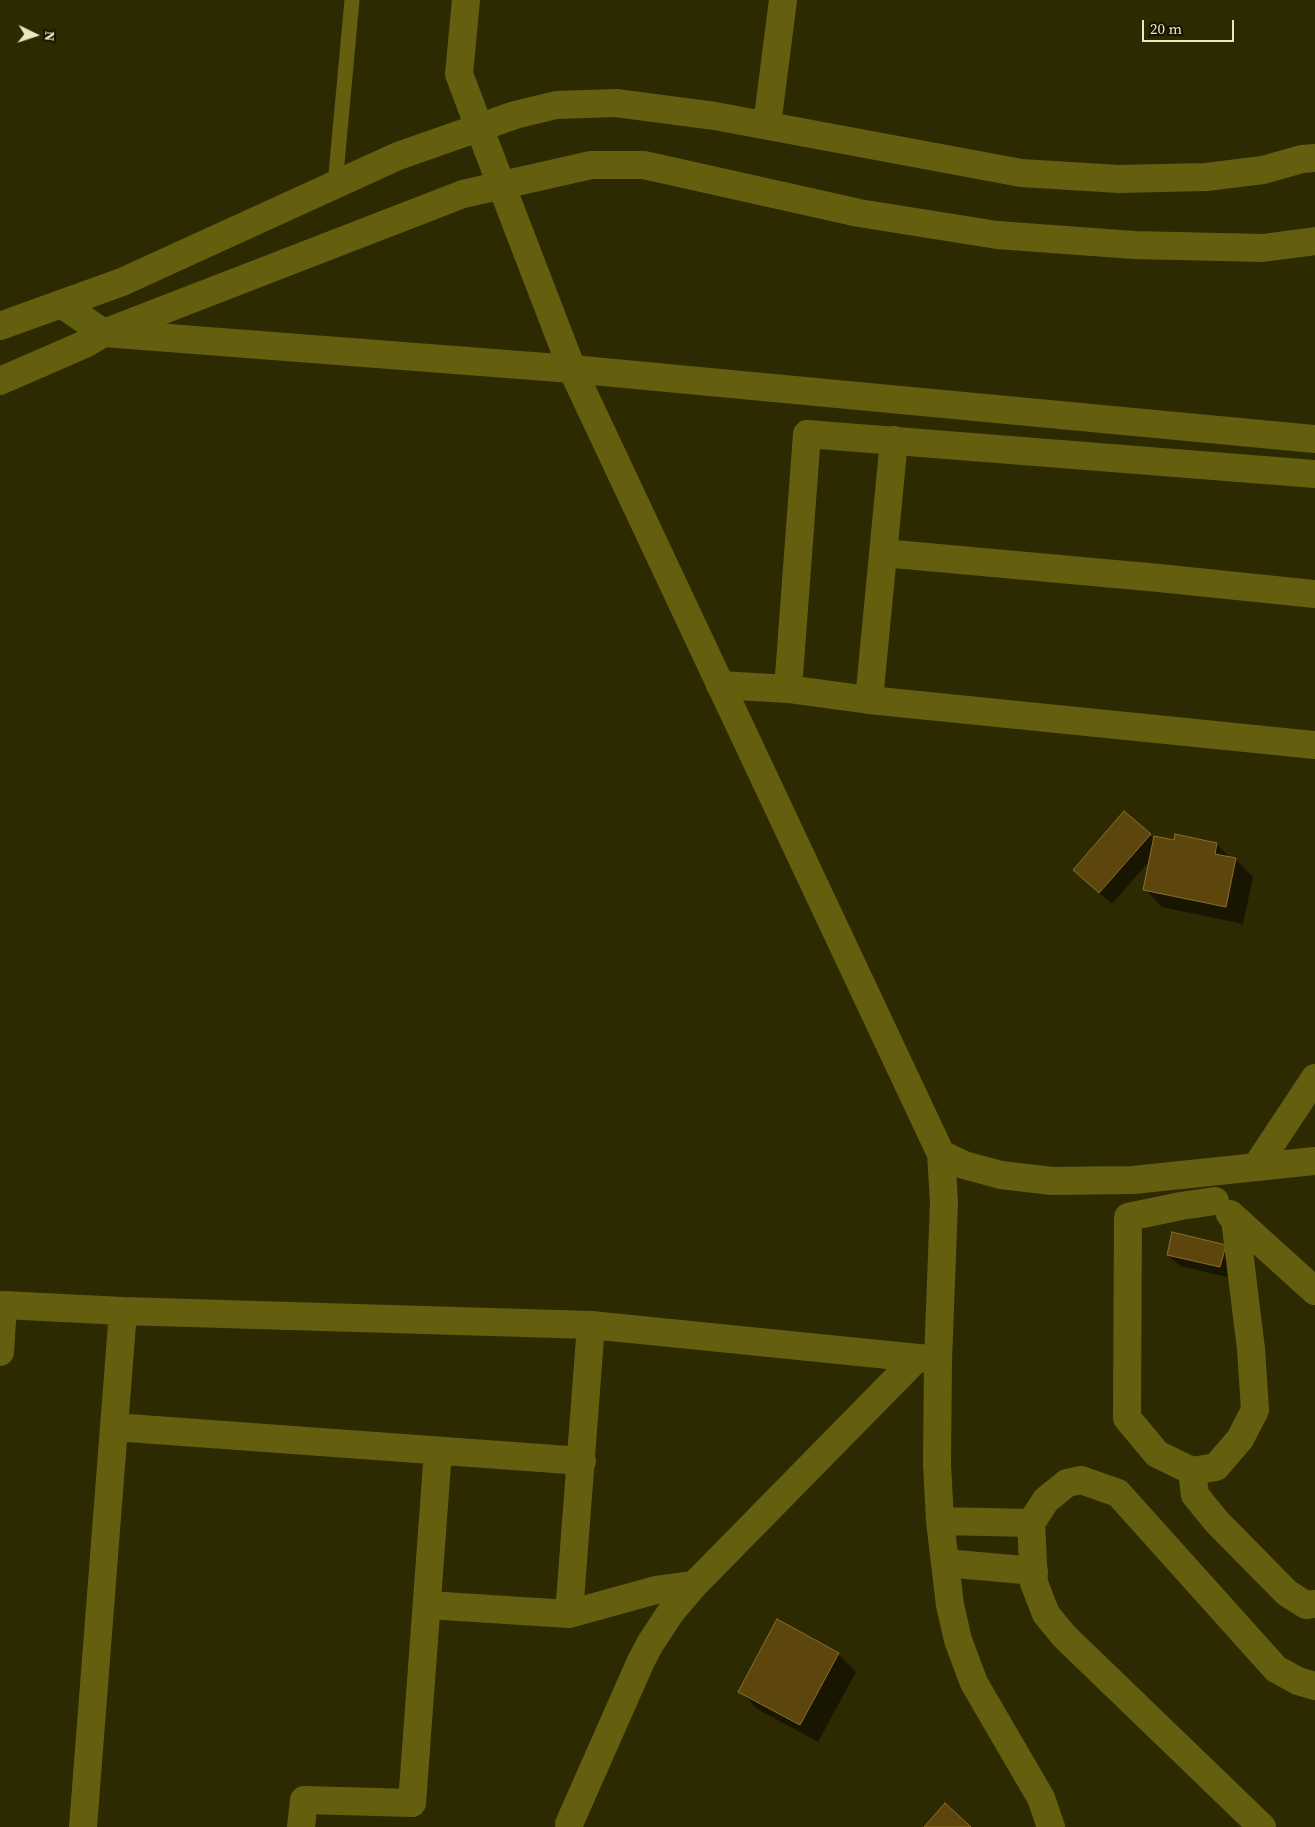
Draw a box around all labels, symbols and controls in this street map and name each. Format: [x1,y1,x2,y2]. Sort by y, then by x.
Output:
north arrow [10,10,60,60]
scale bar [1145,10,1238,42]
text: 20 m [1150,18,1182,39]
text: N [40,30,60,42]

